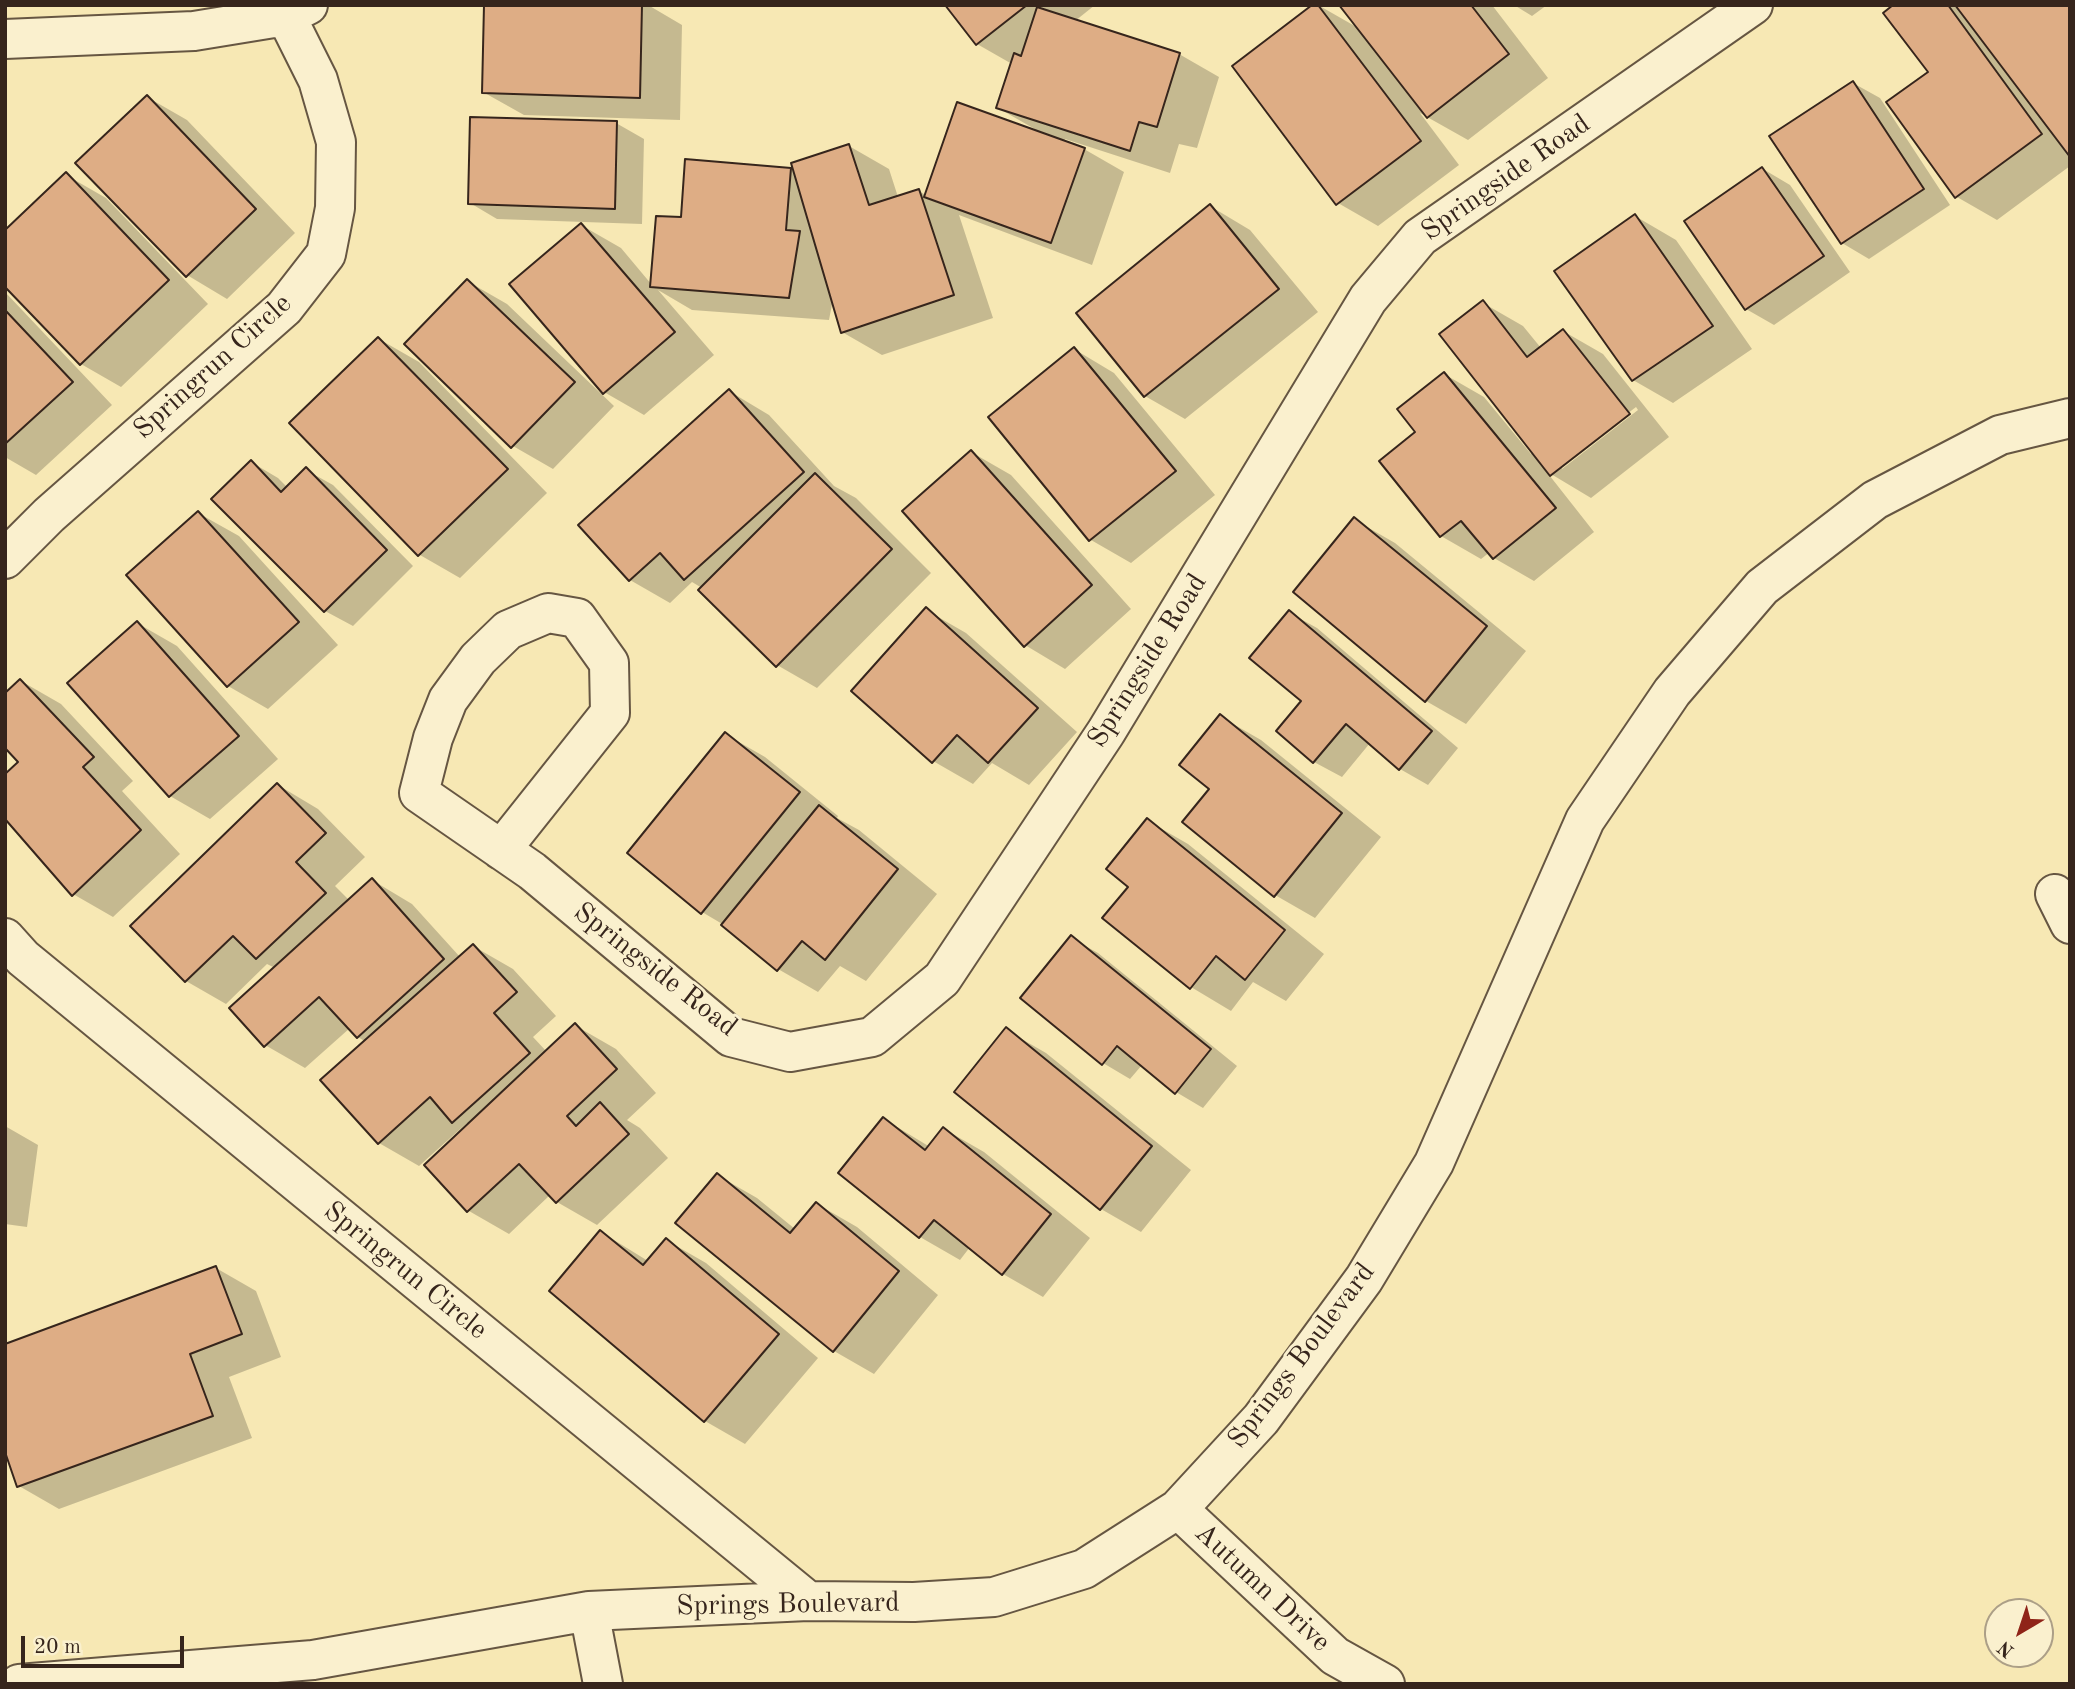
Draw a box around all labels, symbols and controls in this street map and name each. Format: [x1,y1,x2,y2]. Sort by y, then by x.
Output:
street label: Springside Road [1415,107,1597,249]
street label: Springrun Circle [127,287,299,447]
street label: Springside Road [1081,568,1215,754]
street label: Springside Road [566,896,744,1044]
street label: Springrun Circle [316,1195,494,1347]
street label: Springs Boulevard [1221,1257,1383,1455]
street label: Autumn Drive [1187,1517,1337,1659]
street label: Springs Boulevard [676,1586,900,1624]
north arrow [1984,1598,2054,1668]
scale bar [24,1622,187,1666]
text: N [1995,1636,2018,1660]
text: 20 m [34,1637,81,1658]

